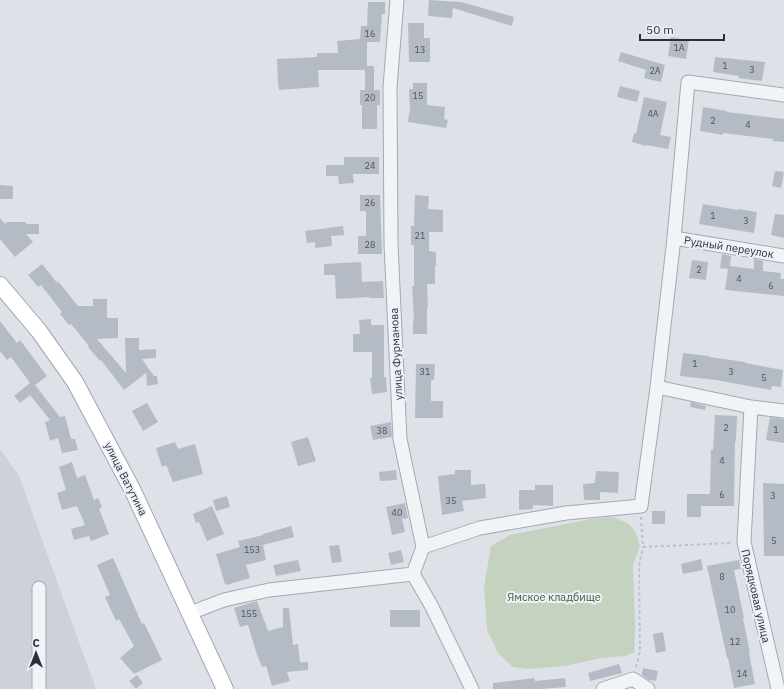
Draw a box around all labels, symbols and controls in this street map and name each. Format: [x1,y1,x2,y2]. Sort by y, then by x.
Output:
scale bar [640,16,724,42]
text: 50 m [646,22,674,37]
house number: 16 [365,28,375,39]
house number: 1А [673,42,685,53]
house number: 13 [415,44,425,55]
house number: 1 [722,60,728,71]
house number: 3 [749,64,755,75]
house number: 2А [649,65,661,76]
house number: 15 [413,90,423,101]
house number: 20 [365,92,375,103]
house number: 4А [647,108,659,119]
house number: 2 [710,115,716,126]
house number: 4 [745,119,751,130]
house number: 24 [365,160,375,171]
house number: 26 [365,197,375,208]
house number: 1 [710,210,716,221]
house number: 3 [743,215,749,226]
house number: 21 [415,230,425,241]
street label: Рудный переулок [683,233,775,261]
house number: 28 [365,239,375,250]
house number: 2 [696,264,702,275]
house number: 4 [736,273,742,284]
house number: 6 [768,280,774,291]
street label: улица Фурманова [387,307,405,400]
house number: 1 [692,358,698,369]
house number: 31 [420,366,430,377]
house number: 3 [728,366,734,377]
house number: 5 [761,372,767,383]
house number: 2 [723,422,729,433]
house number: 1 [773,424,779,435]
house number: 38 [377,425,387,436]
street label: улица Ватутина [101,440,151,518]
house number: 4 [719,455,725,466]
house number: 6 [719,489,725,500]
house number: 3 [770,490,776,501]
house number: 35 [446,495,456,506]
house number: 40 [392,507,402,518]
house number: 5 [771,535,777,546]
house number: 153 [244,544,260,555]
street label: Порядковая улица [738,548,774,644]
house number: 8 [719,571,725,582]
park label: Ямское кладбище [507,590,601,604]
house number: 10 [725,604,735,615]
house number: 155 [241,608,257,619]
north arrow [16,633,56,673]
text: С [32,636,40,650]
house number: 12 [730,636,740,647]
house number: 14 [737,668,747,679]

